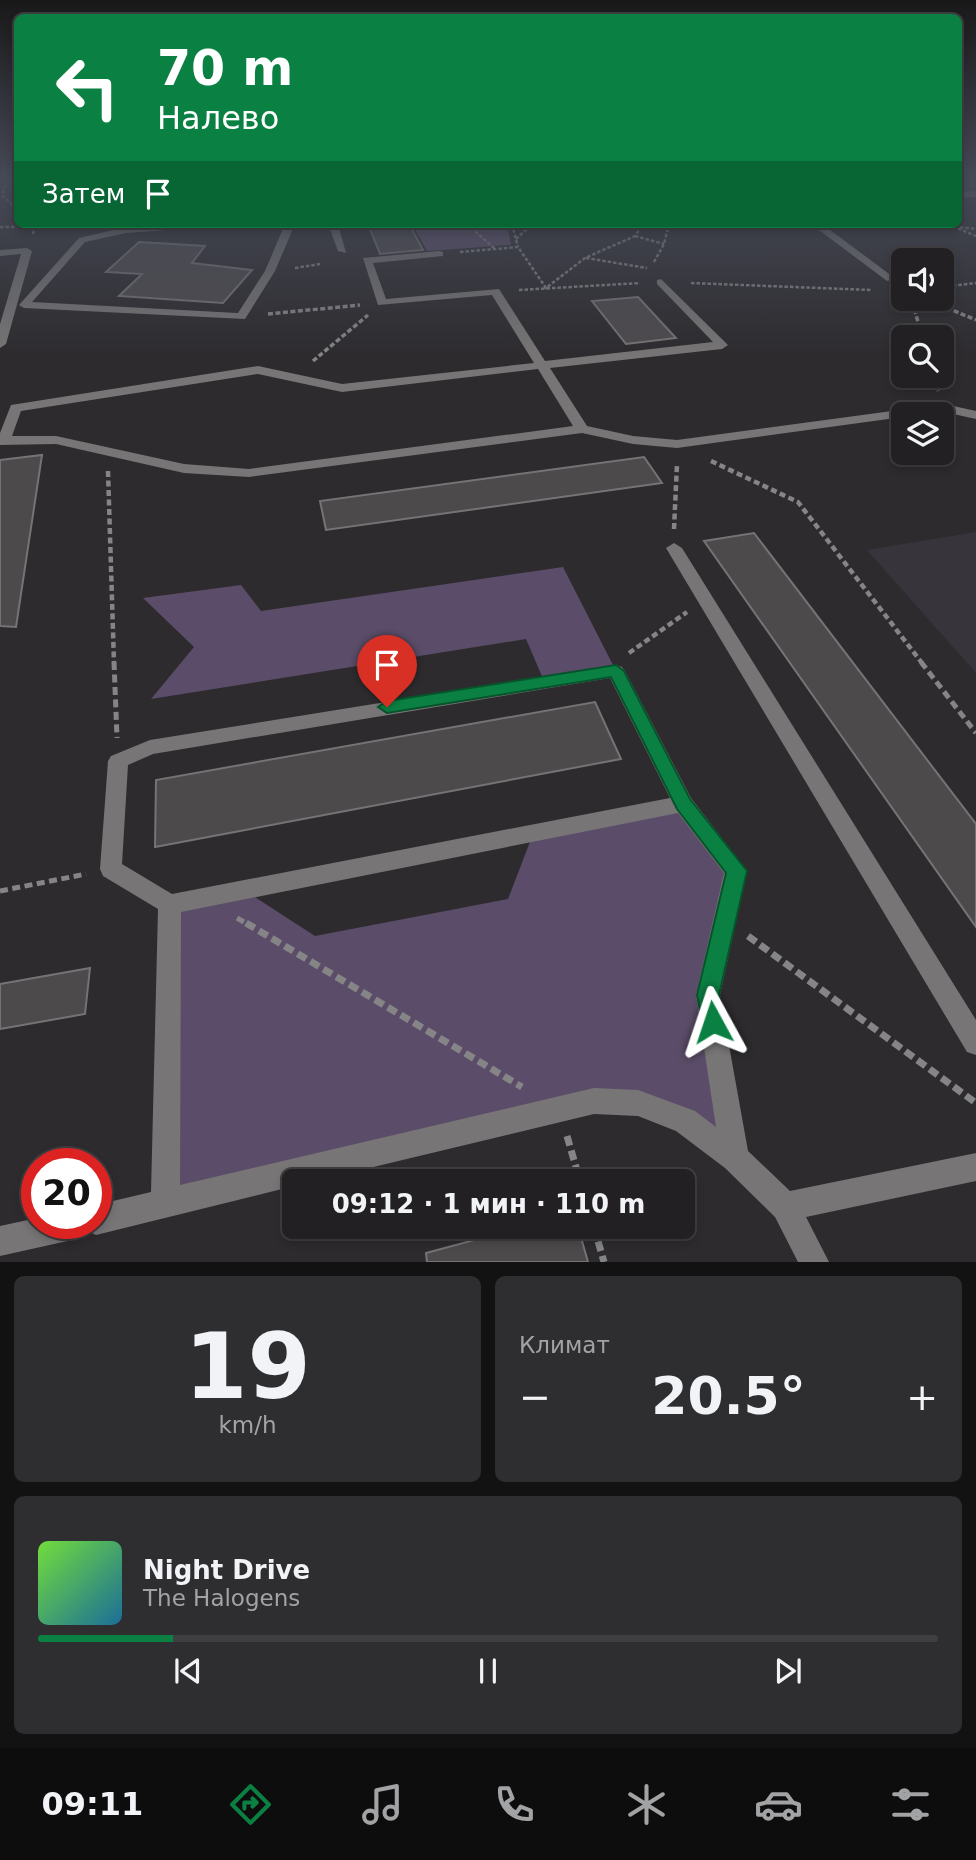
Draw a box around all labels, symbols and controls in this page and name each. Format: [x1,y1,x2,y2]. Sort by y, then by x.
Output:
text: 70 m [157,40,293,97]
icon: left [42,42,133,133]
text: Налево [157,99,279,137]
icon: arrive [139,175,177,213]
text: Затем [42,179,125,209]
map controls [891,248,954,465]
button: sound [891,248,954,311]
button: search [891,325,954,388]
button: layers [891,402,954,465]
pin [357,635,417,707]
icon: arrive [368,646,406,684]
position arrow [676,985,750,1059]
speed limit sign: 20 [21,1148,112,1239]
text: 09:12 · 1 мин · 110 m [332,1189,645,1219]
text: 19 [184,1314,311,1419]
text: Климат [519,1332,610,1358]
text: 20.5° [651,1366,806,1426]
text: − [519,1375,551,1419]
text: + [906,1375,938,1419]
text: km/h [218,1412,277,1438]
text: Night Drive [143,1555,310,1585]
text: The Halogens [143,1585,300,1611]
icon: previous [169,1652,207,1690]
icon: pause [469,1652,507,1690]
icon: next [769,1652,807,1690]
icon: directions [226,1780,275,1829]
icon: music [358,1780,407,1829]
icon: phone [490,1780,539,1829]
icon: climate [622,1780,671,1829]
icon: car [754,1780,803,1829]
icon: filters [886,1780,935,1829]
text: 09:11 [41,1785,143,1823]

